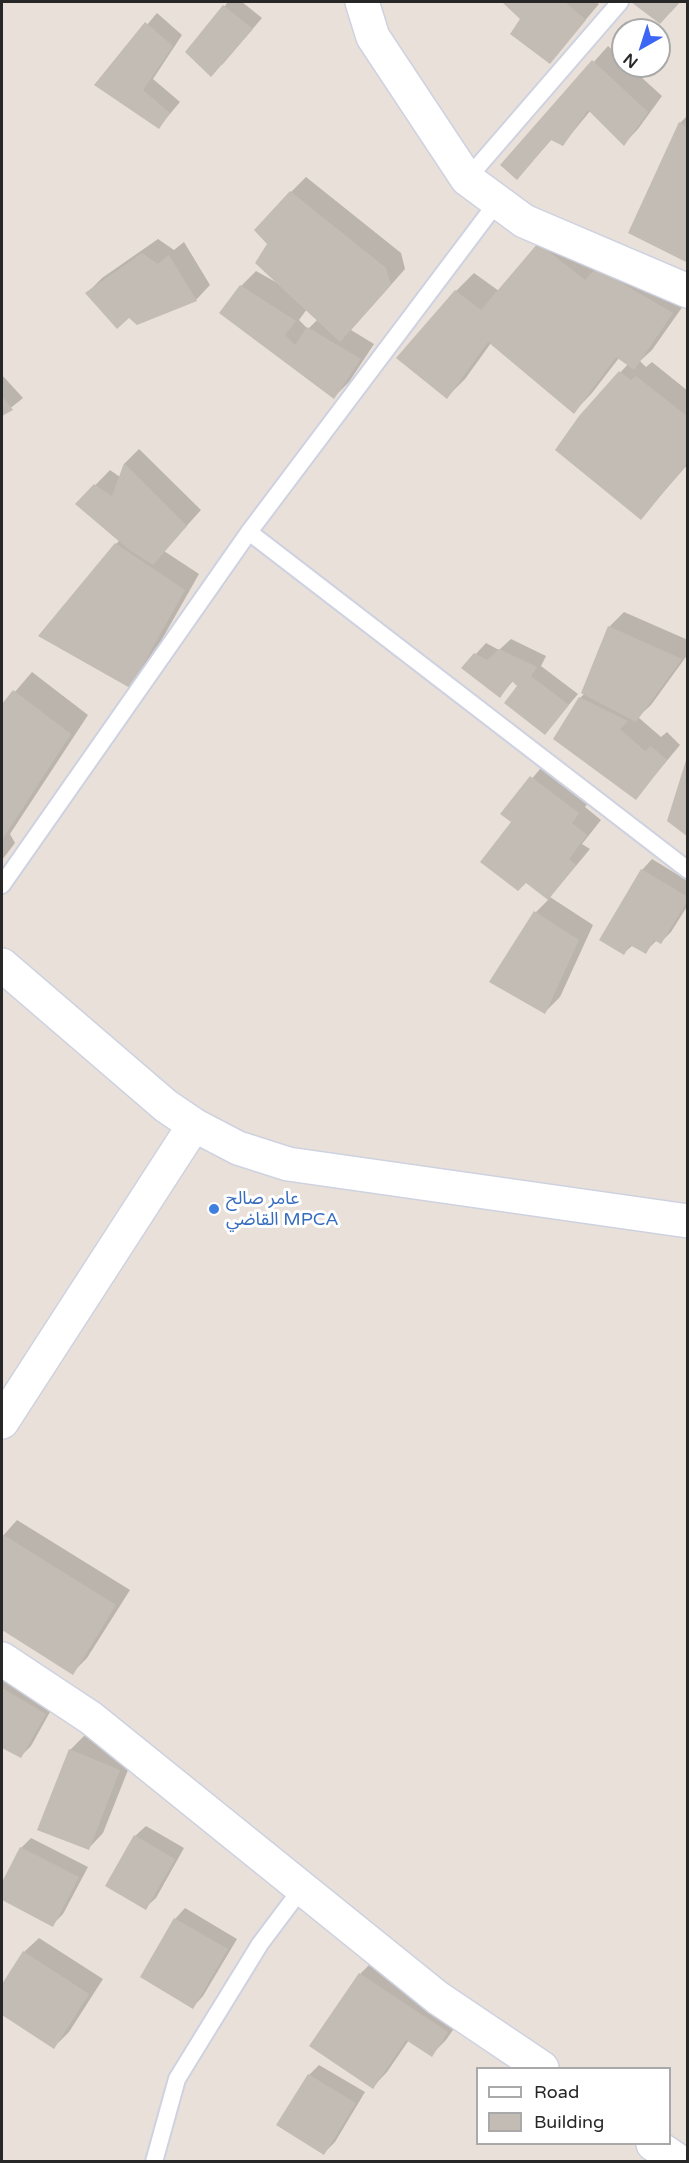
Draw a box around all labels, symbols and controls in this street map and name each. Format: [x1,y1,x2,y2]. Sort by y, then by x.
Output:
north arrow [611,18,671,78]
text: N [620,49,642,72]
place label: عامر صالح القاضي MPCA [226,1188,339,1230]
marker: عامر صالح القاضي MPCA [207,1202,221,1216]
legend [476,2067,671,2145]
text: Road [534,2081,579,2103]
text: Building [534,2111,604,2133]

